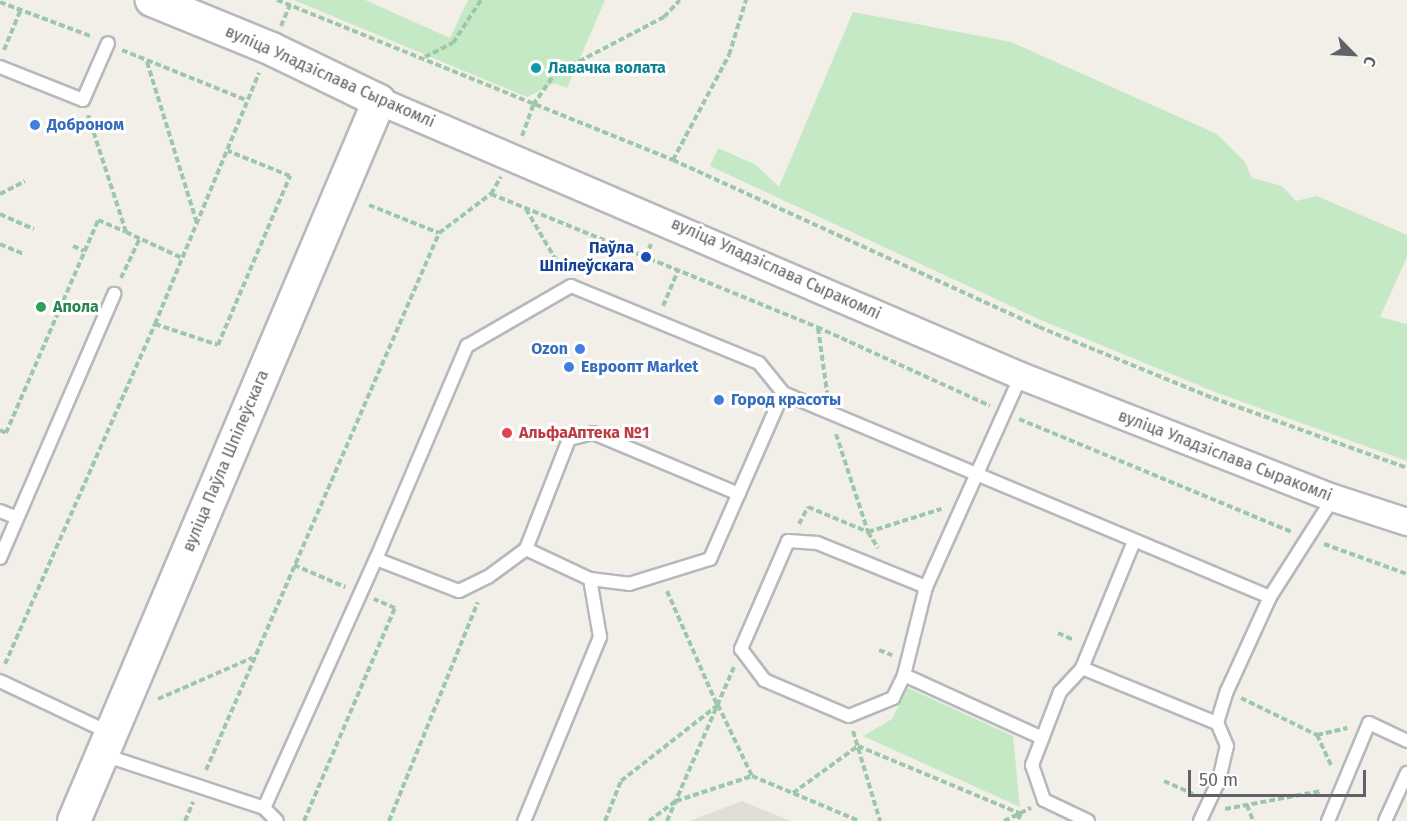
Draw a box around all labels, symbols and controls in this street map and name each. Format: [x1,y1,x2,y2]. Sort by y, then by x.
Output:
street label: вуліца Уладзіслава Сыракомлі [222,22,438,132]
north arrow [1323,24,1383,84]
text: С [1359,53,1380,70]
place label: Лавачка волата [548,58,666,78]
marker: Лавачка волата [529,61,543,75]
place label: Доброном [47,115,124,135]
marker: Доброном [28,118,42,132]
street label: вуліца Уладзіслава Сыракомлі [668,214,884,324]
place label: Паўла Шпілеўскага [540,238,634,276]
marker: Паўла Шпілеўскага [639,250,653,264]
place label: Апола [53,297,99,317]
marker: Апола [34,300,48,314]
place label: Ozon [531,339,568,359]
marker: Ozon [573,342,587,356]
place label: Евроопт Market [581,357,698,377]
marker: Евроопт Market [562,360,576,374]
street label: вуліца Паўла Шпілеўскага [179,367,273,555]
place label: Город красоты [731,390,841,410]
marker: Город красоты [712,393,726,407]
street label: вуліца Уладзіслава Сыракомлі [1115,406,1335,506]
place label: АльфаАптека №1 [519,423,649,443]
marker: АльфаАптека №1 [500,426,514,440]
scale bar [1191,758,1370,796]
text: 50 m [1199,769,1238,791]

